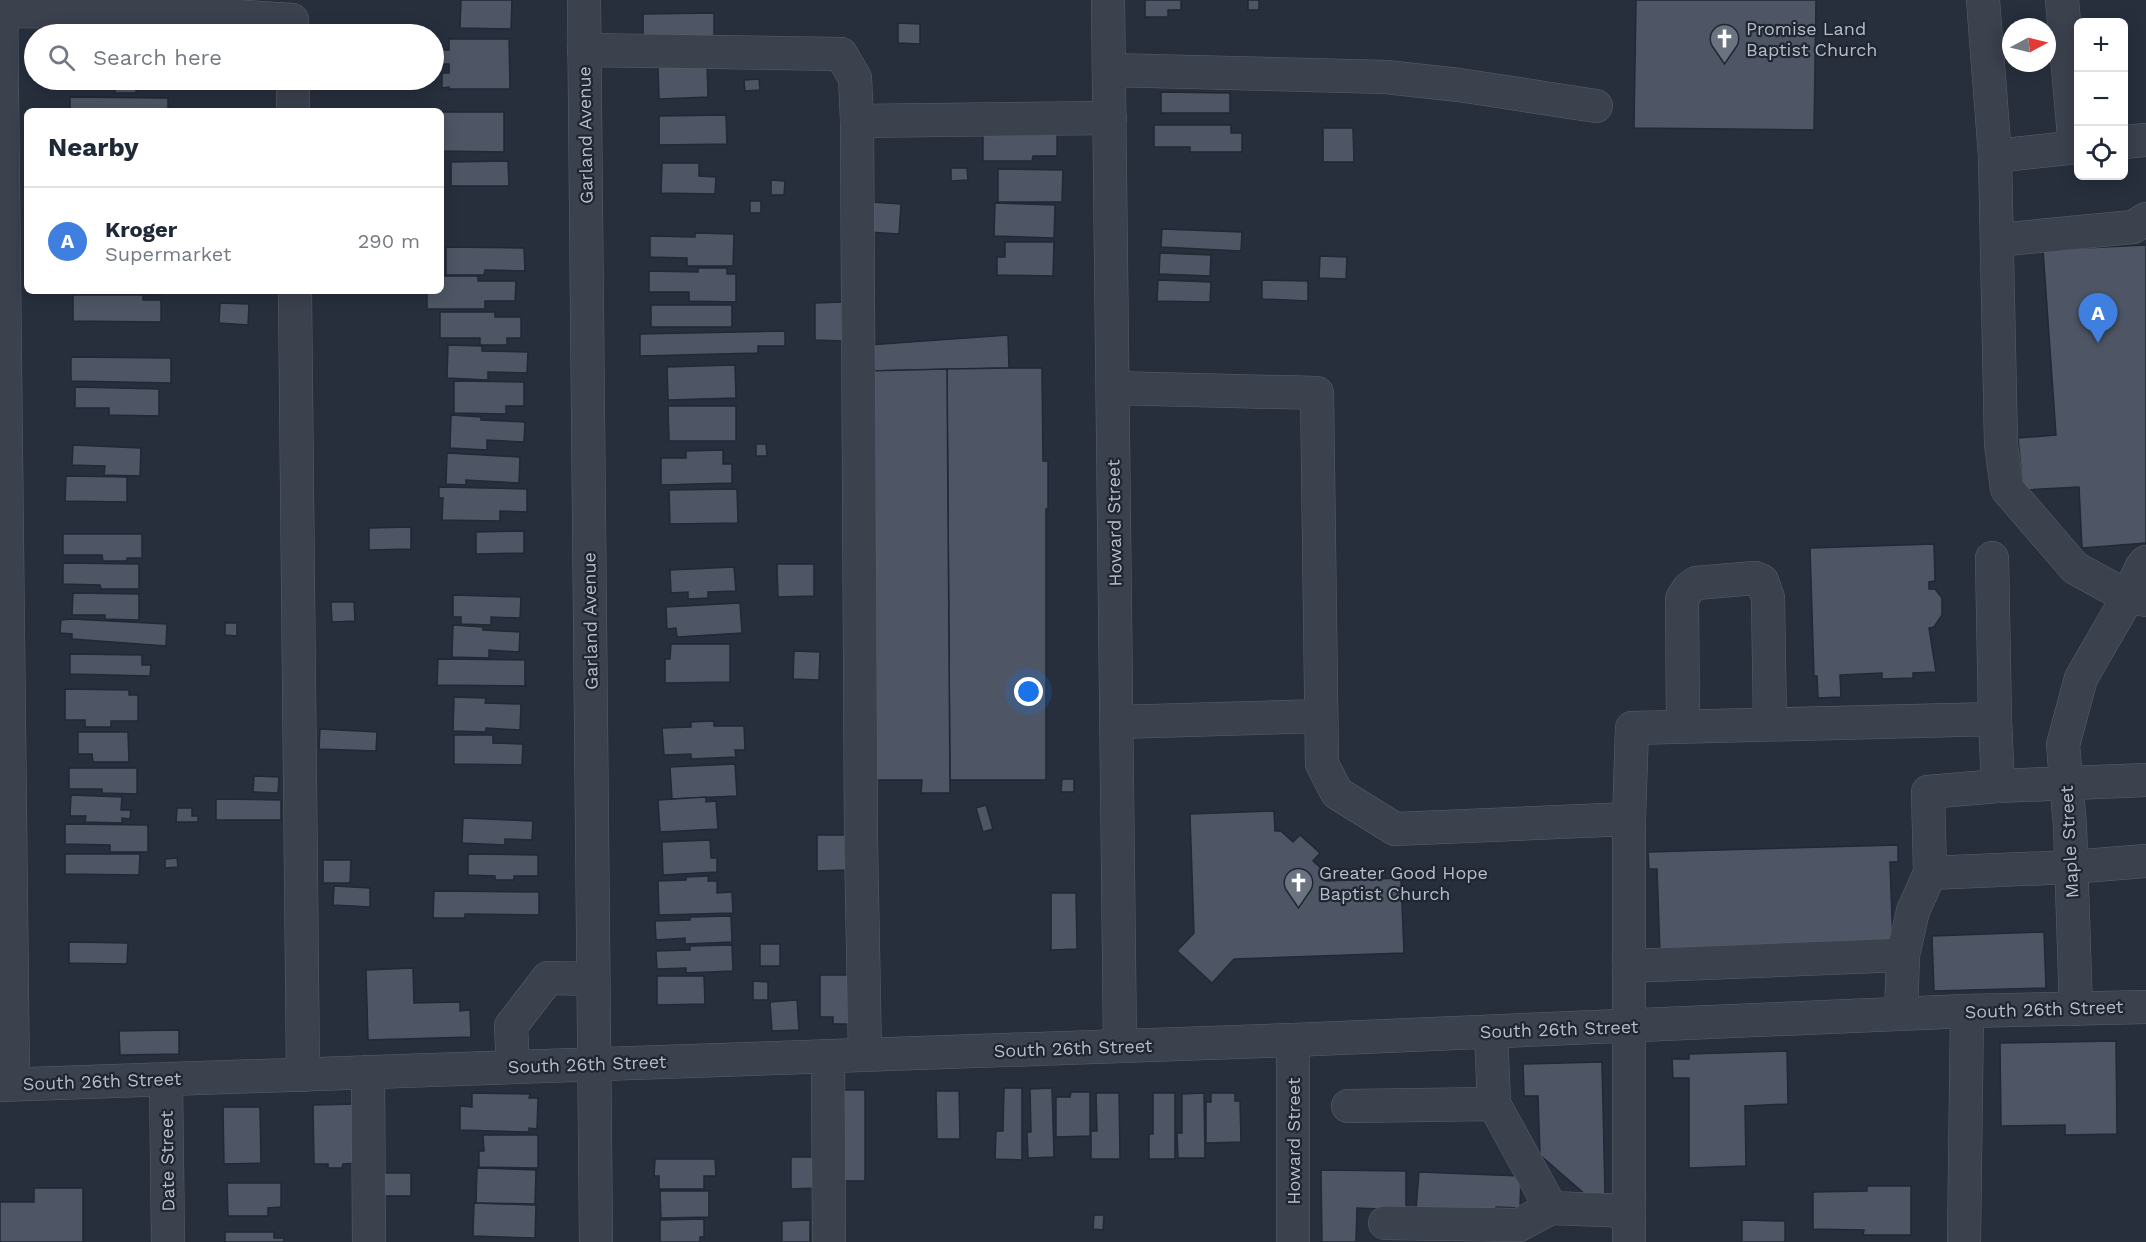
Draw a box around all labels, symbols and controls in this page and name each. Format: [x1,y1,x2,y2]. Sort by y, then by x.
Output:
place label: Promise Land Baptist Church [1746,18,1877,60]
north arrow [2002,18,2056,72]
map controls [2074,18,2128,180]
button: + [2074,18,2128,72]
church icon: Promise Land Baptist Church [1709,22,1741,64]
search box [24,24,444,90]
icon: search [45,41,78,74]
text: Search here [93,45,222,70]
street label: Garland Avenue [573,66,597,204]
button: − [2074,72,2128,126]
button: locate [2074,126,2128,180]
text: Nearby [48,132,139,162]
text: Kroger [105,217,177,242]
text: A [61,229,74,253]
text: 290 m [358,229,420,253]
text: Supermarket [105,242,231,266]
pin: A [2078,294,2118,343]
street label: Howard Street [1102,459,1126,587]
street label: Garland Avenue [578,552,602,690]
your location [1014,677,1043,706]
street label: Maple Street [2056,785,2082,899]
place label: Greater Good Hope Baptist Church [1319,862,1488,904]
church icon: Greater Good Hope Baptist Church [1282,866,1314,908]
street label: South 26th Street [1964,996,2124,1022]
street label: South 26th Street [1479,1016,1639,1042]
street label: South 26th Street [993,1035,1153,1061]
street label: South 26th Street [507,1051,667,1077]
street label: South 26th Street [22,1068,182,1094]
street label: Howard Street [1283,1077,1304,1205]
street label: Date Street [156,1110,178,1212]

